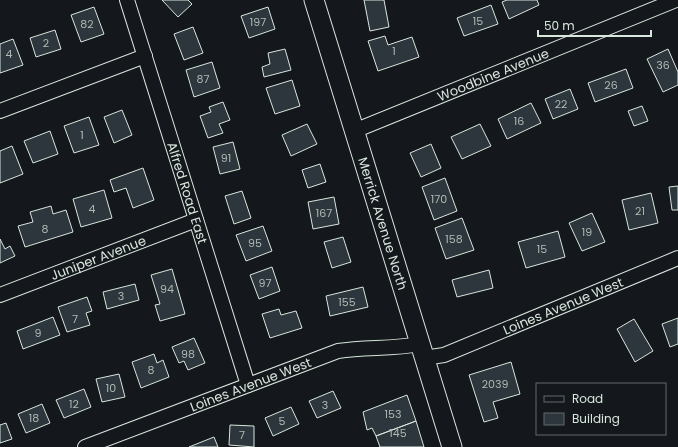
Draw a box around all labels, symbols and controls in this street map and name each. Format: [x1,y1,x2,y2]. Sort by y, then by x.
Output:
scale bar [538,12,651,38]
house number: 15 [473,13,483,29]
house number: 197 [250,14,266,30]
house number: 82 [80,16,94,32]
text: 50 m [544,17,575,34]
house number: 2 [43,35,49,51]
house number: 1 [392,43,396,59]
street label: Woodbine Avenue [434,43,552,106]
house number: 4 [6,46,13,62]
house number: 36 [656,57,670,73]
house number: 87 [197,71,209,87]
house number: 26 [604,77,618,93]
house number: 22 [555,96,567,112]
house number: 16 [514,113,524,129]
house number: 1 [80,127,84,143]
street label: Alfred Road East [163,139,213,246]
house number: 91 [221,150,231,166]
street label: Merrick Avenue North [354,155,412,292]
house number: 170 [431,191,447,207]
house number: 4 [89,201,96,217]
house number: 21 [635,203,645,219]
house number: 167 [316,205,332,221]
house number: 8 [42,221,49,237]
house number: 19 [582,224,592,240]
street label: Juniper Avenue [48,231,149,284]
house number: 158 [445,231,463,247]
house number: 95 [248,235,262,251]
house number: 15 [537,241,547,257]
street label: Loines Avenue West [500,272,626,339]
house number: 97 [259,275,271,291]
house number: 94 [160,281,174,297]
house number: 3 [118,288,124,304]
house number: 155 [338,294,356,310]
house number: 7 [72,311,78,327]
house number: 9 [35,325,42,341]
house number: 98 [181,346,195,362]
street label: Loines Avenue West [187,352,314,416]
house number: 8 [148,362,155,378]
house number: 2039 [482,376,508,392]
house number: 10 [106,380,116,396]
legend [536,383,666,435]
text: Road [572,390,603,407]
house number: 12 [69,396,79,412]
house number: 3 [322,397,328,413]
house number: 153 [385,406,401,422]
house number: 18 [29,410,39,426]
text: Building [572,410,620,427]
house number: 5 [279,413,286,429]
house number: 145 [389,425,407,441]
house number: 7 [239,427,245,443]

